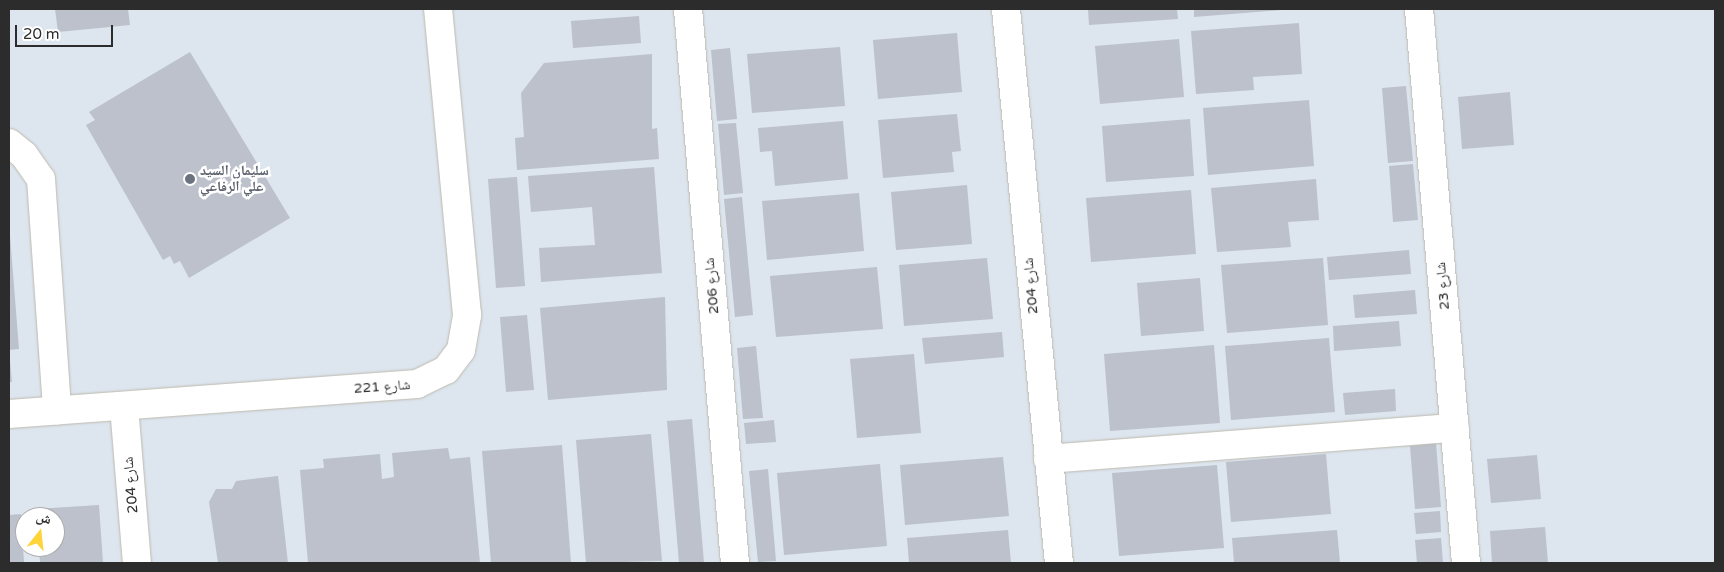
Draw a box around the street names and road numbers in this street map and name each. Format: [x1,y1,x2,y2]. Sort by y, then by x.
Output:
street label: شارع 206 [701,257,723,315]
street label: شارع 204 [1020,257,1042,315]
street label: شارع 23 [1433,261,1453,311]
street label: شارع 221 [353,377,411,397]
street label: شارع 204 [120,456,142,514]

